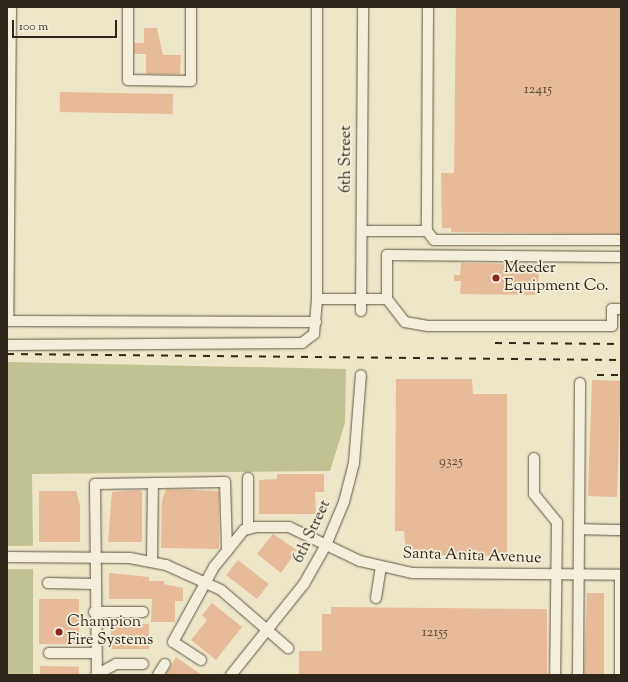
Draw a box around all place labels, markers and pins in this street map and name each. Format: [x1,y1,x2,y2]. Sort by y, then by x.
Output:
place label: Meeder Equipment Co. [504,259,609,297]
marker: Meeder Equipment Co. [491,273,501,283]
place label: Champion Fire Systems [67,613,153,651]
marker: Champion Fire Systems [54,627,64,637]

